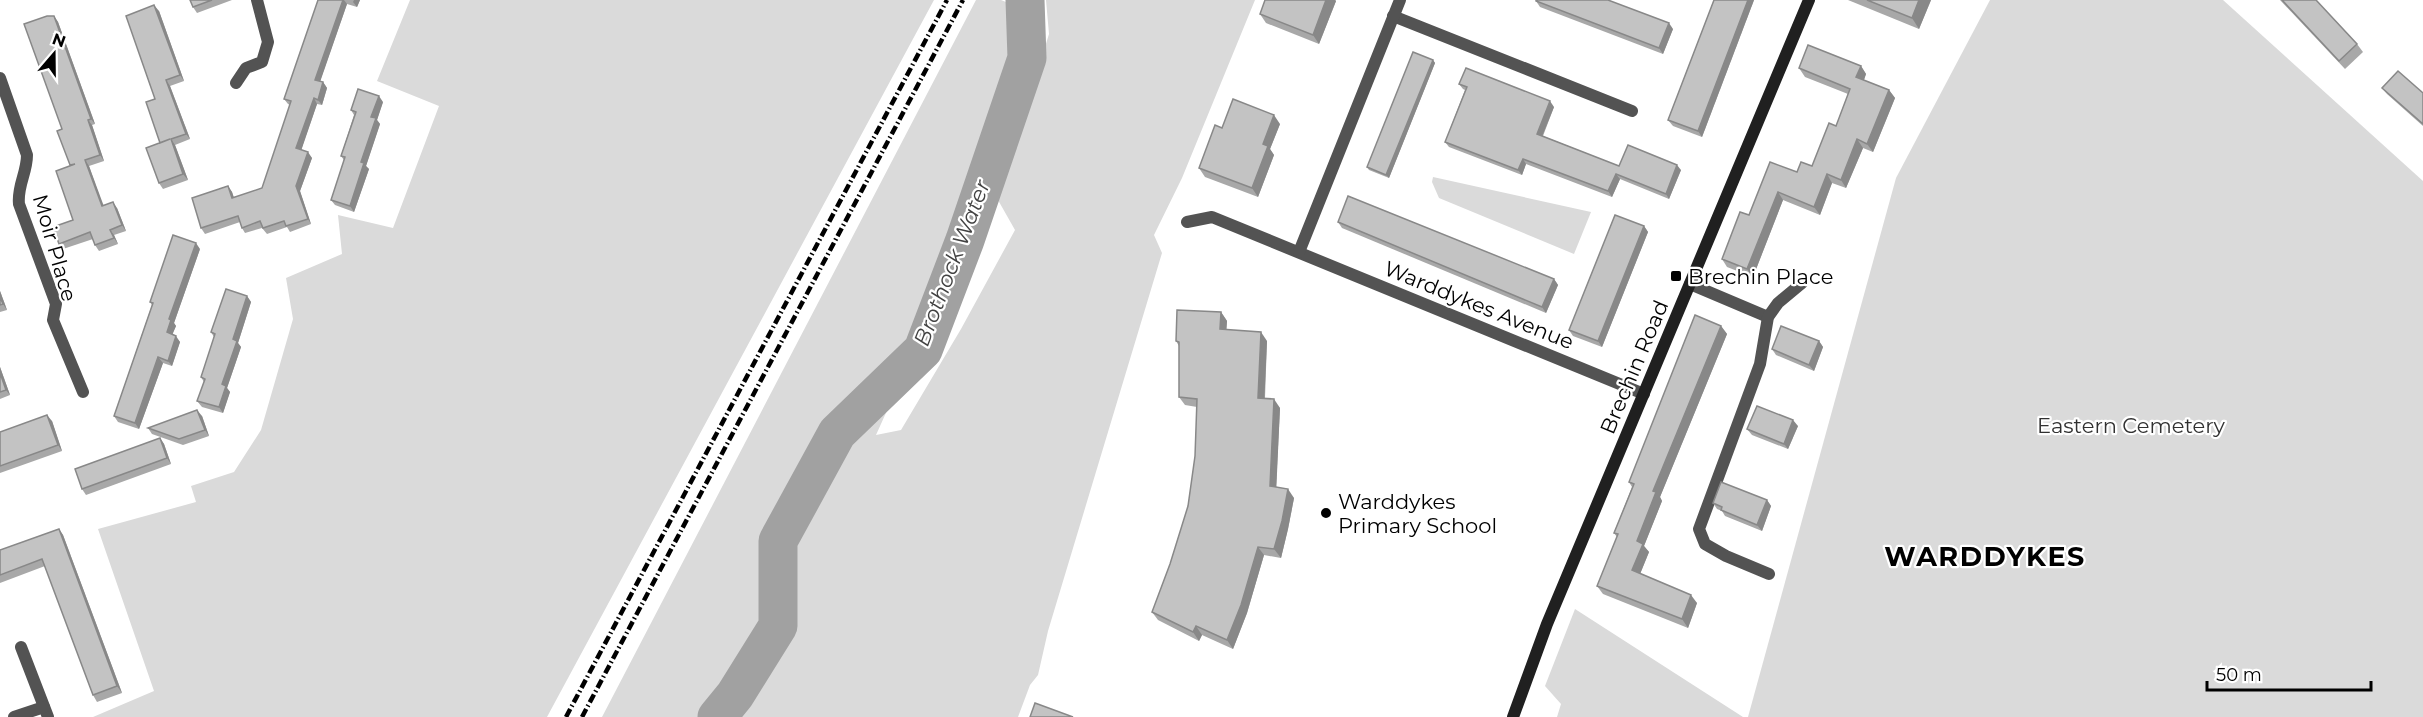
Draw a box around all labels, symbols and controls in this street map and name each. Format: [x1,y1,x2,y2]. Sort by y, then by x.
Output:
north arrow [24,24,84,84]
text: N [50,29,68,52]
water label: Brothock Water [908,175,997,350]
street label: Moir Place [28,192,82,304]
street label: Warddykes Avenue [1381,256,1577,354]
place label: Brechin Place [1688,264,1833,289]
marker: Brechin Place [1669,269,1683,283]
street label: Brechin Road [1595,296,1673,438]
park label: Eastern Cemetery [2037,413,2226,438]
place label: Warddykes Primary School [1338,489,1497,538]
marker: Warddykes Primary School [1319,506,1333,520]
district label: WARDDYKES [1884,540,2086,573]
scale bar [2207,654,2370,692]
text: 50 m [2216,664,2262,686]

